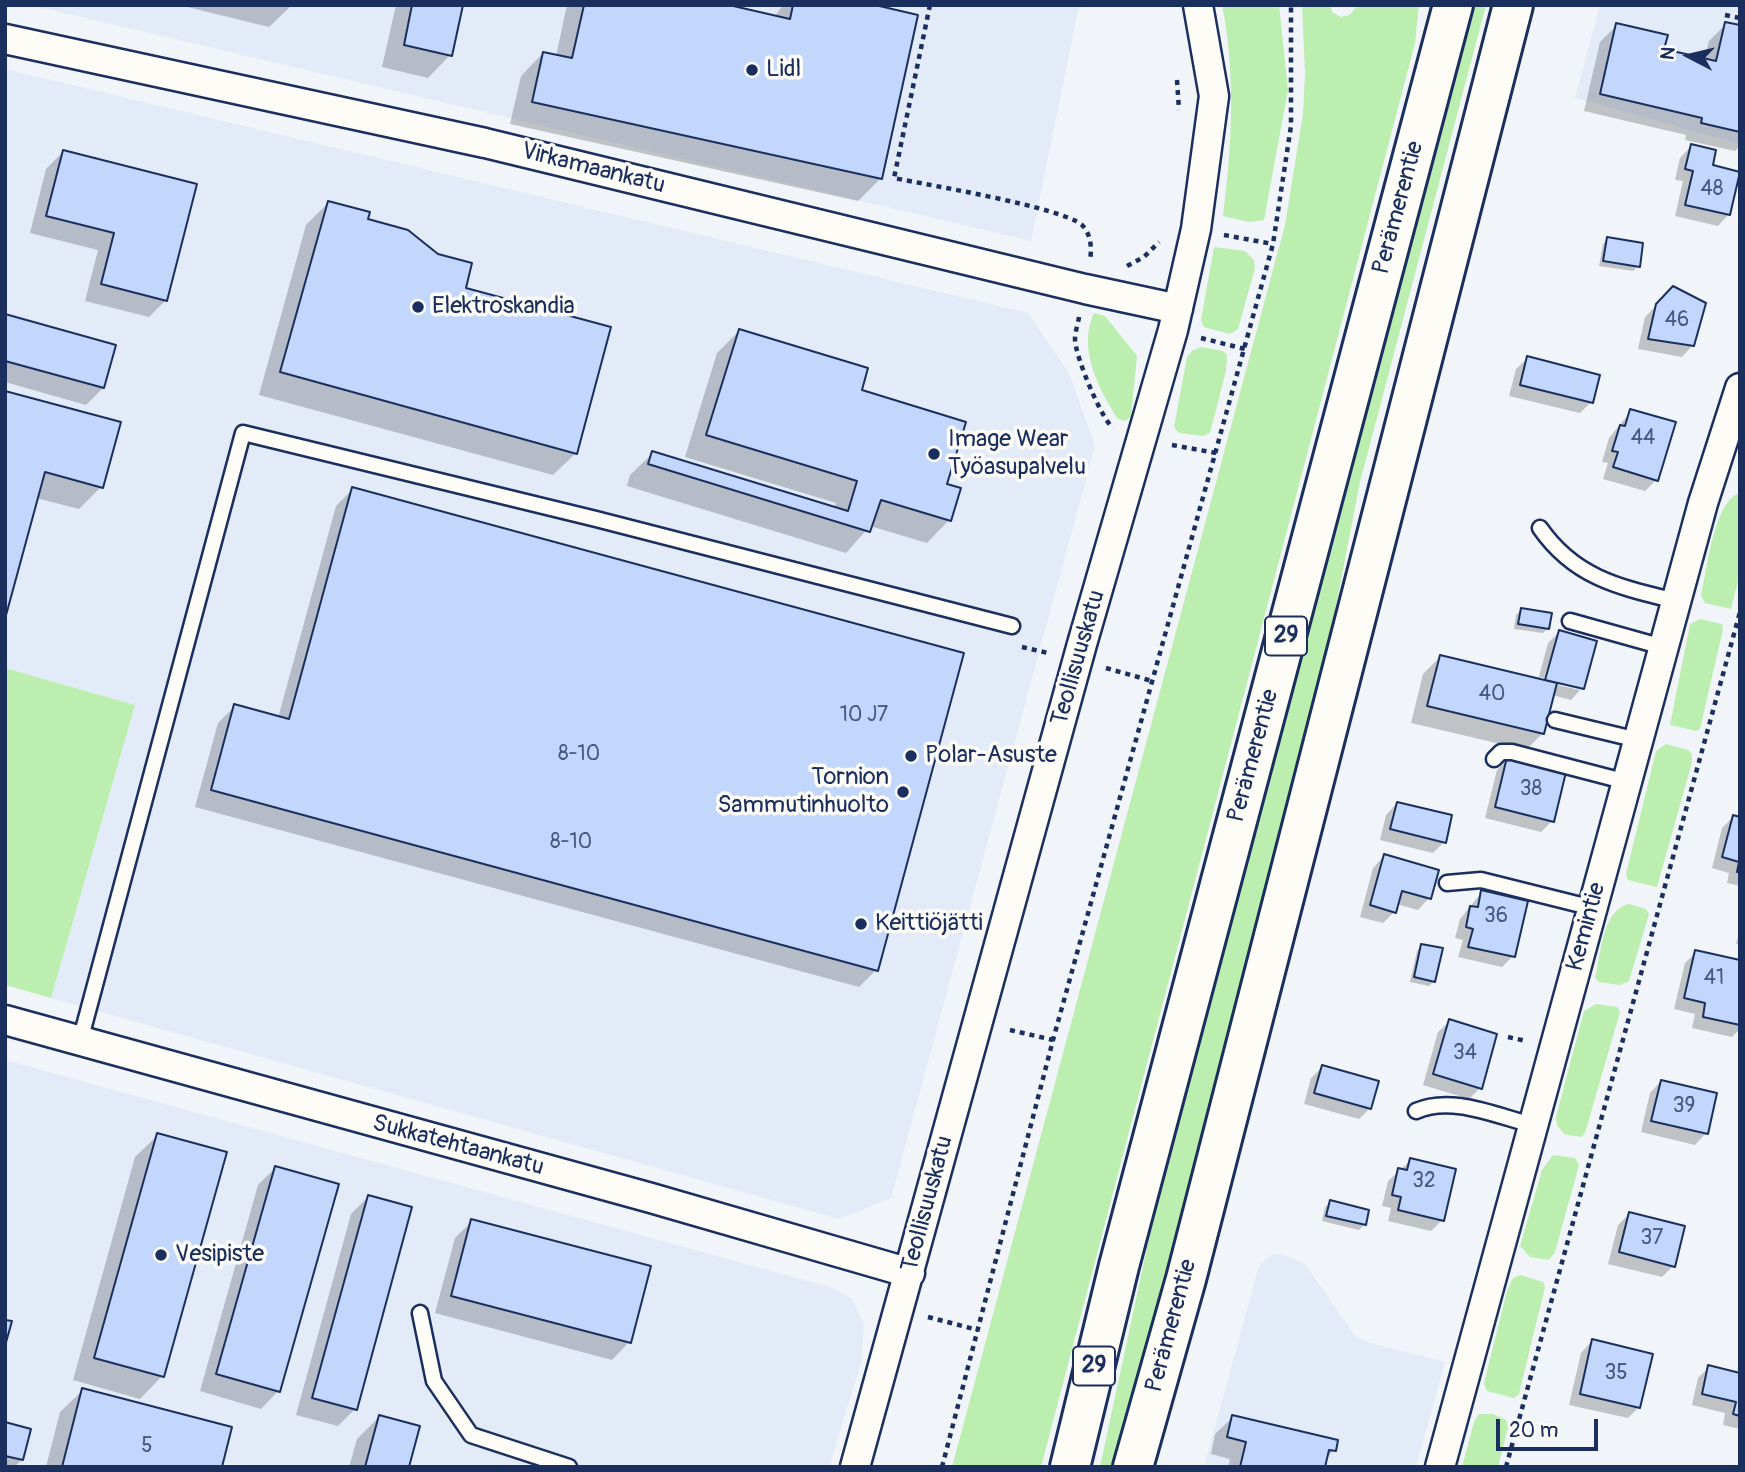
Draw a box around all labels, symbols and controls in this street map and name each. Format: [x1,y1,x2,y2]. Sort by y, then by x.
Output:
north arrow [1654,21,1724,91]
text: N [1655,46,1681,61]
place label: Lidl [766,56,801,84]
marker: Lidl [744,62,760,78]
street label: Virkamaankatu [518,137,668,201]
street label: Perämerentie [1367,138,1431,278]
house number: 48 [1701,177,1723,203]
place label: Elektroskandia [432,293,575,321]
marker: Elektroskandia [410,299,426,315]
house number: 46 [1665,308,1689,334]
place label: Image Wear Työasupalvelu [948,426,1086,482]
house number: 44 [1631,426,1655,452]
marker: Image Wear Työasupalvelu [926,446,942,462]
street label: Teollisuuskatu [1046,587,1112,729]
road number: 29 [1265,616,1307,656]
house number: 40 [1479,682,1505,708]
street label: Perämerentie [1222,686,1286,826]
house number: 10 J7 [840,703,888,729]
house number: 8-10 [558,742,600,768]
place label: Polar-Asuste [925,742,1057,770]
marker: Polar-Asuste [903,748,919,764]
place label: Tornion Sammutinhuolto [717,764,889,820]
house number: 38 [1520,777,1542,803]
marker: Tornion Sammutinhuolto [895,784,911,800]
house number: 8-10 [550,830,592,856]
street label: Kemintie [1561,880,1613,974]
house number: 36 [1484,904,1508,930]
place label: Keittiöjätti [875,910,983,938]
marker: Keittiöjätti [853,916,869,932]
house number: 41 [1704,966,1724,992]
house number: 34 [1453,1041,1477,1067]
house number: 39 [1673,1094,1695,1120]
street label: Sukkatehtaankatu [369,1109,547,1183]
street label: Teollisuuskatu [896,1133,960,1275]
house number: 32 [1412,1169,1436,1195]
house number: 37 [1641,1226,1663,1252]
place label: Vesipiste [175,1241,264,1269]
marker: Vesipiste [153,1247,169,1263]
street label: Perämerentie [1140,1256,1204,1396]
road number: 29 [1073,1346,1115,1386]
house number: 35 [1604,1361,1628,1387]
scale bar [1500,1406,1602,1450]
text: 20 m [1509,1417,1558,1444]
house number: 5 [141,1434,153,1460]

